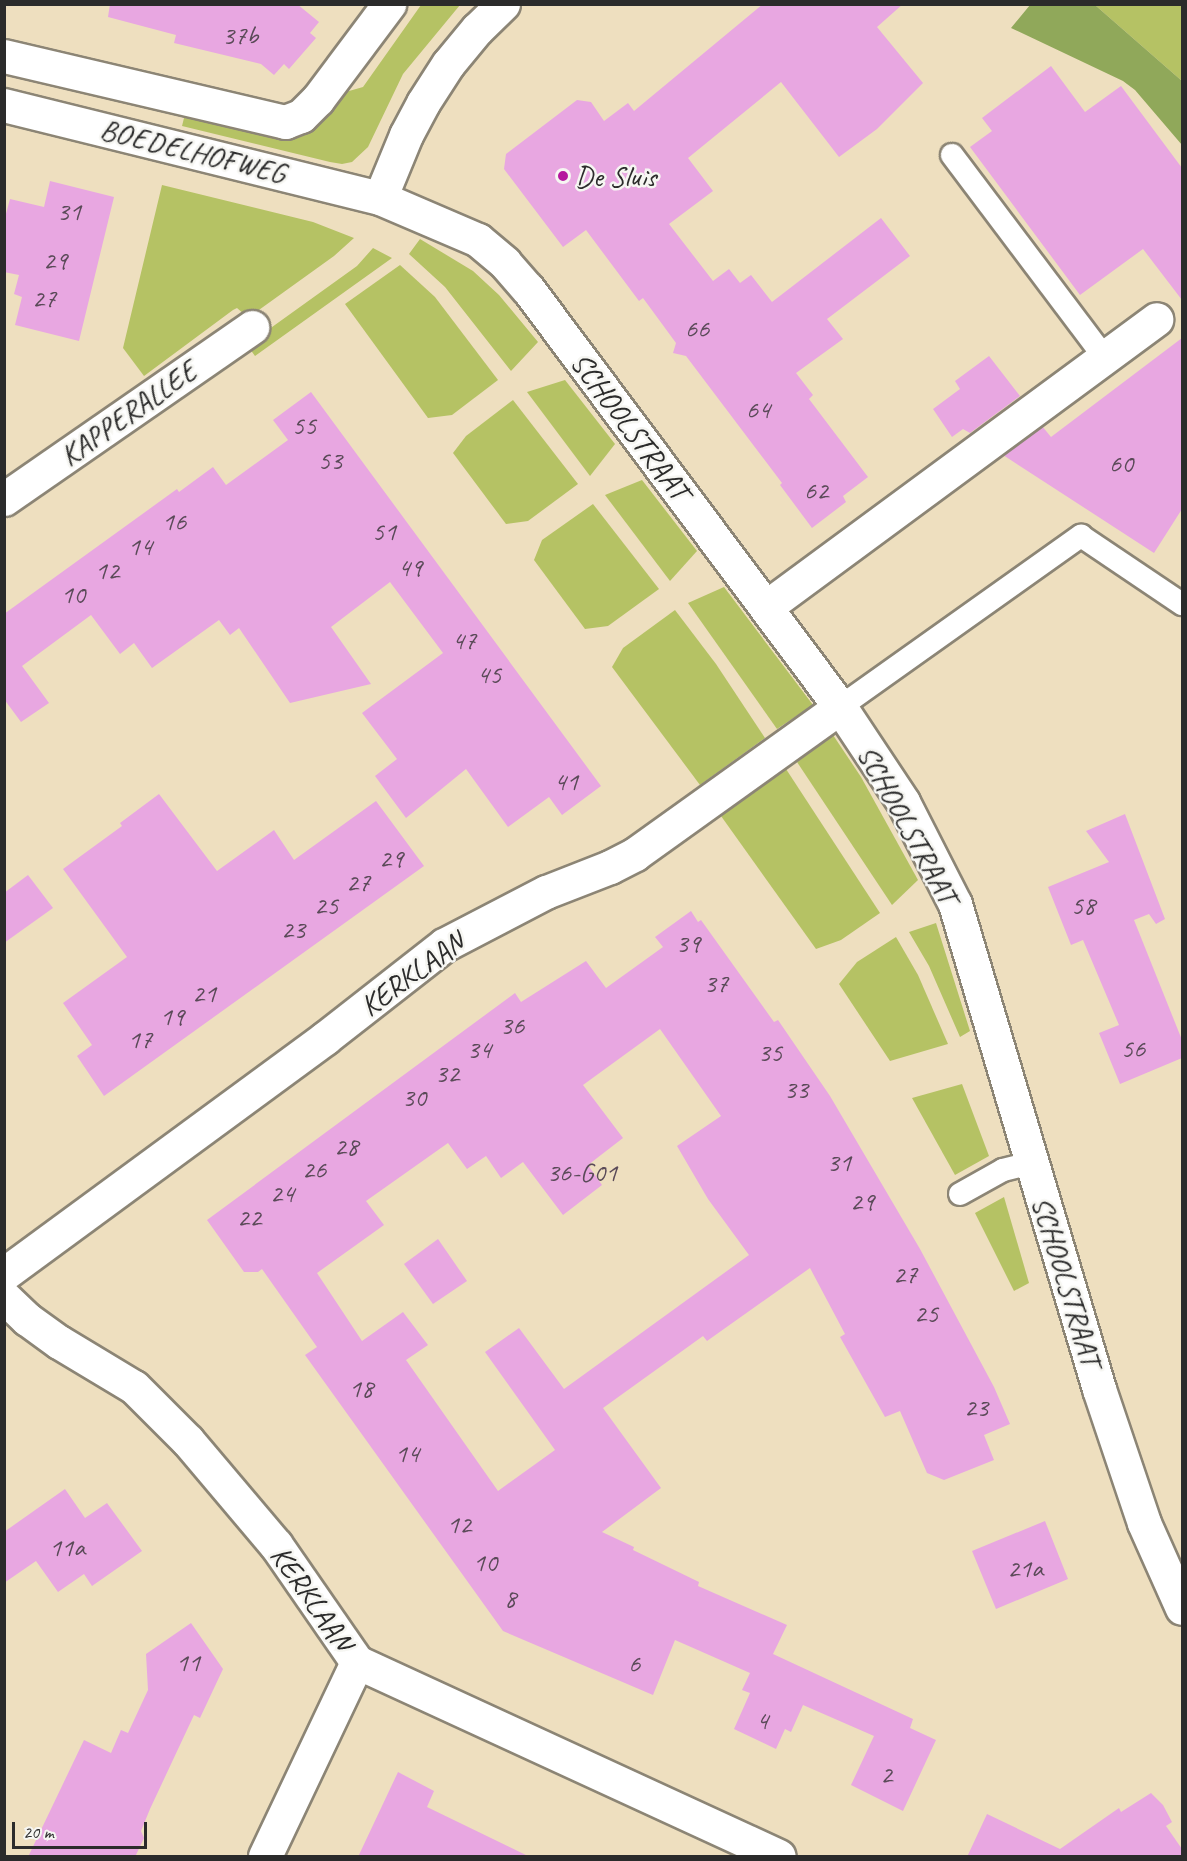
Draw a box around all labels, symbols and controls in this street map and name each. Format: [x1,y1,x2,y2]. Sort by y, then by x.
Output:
house number: 37b [222,20,258,52]
street label: BOEDELHOFWEG [97,111,289,191]
place label: De Sluis [575,158,657,194]
marker: De Sluis [556,169,570,183]
house number: 31 [57,196,81,228]
house number: 29 [43,245,67,277]
house number: 27 [32,283,56,315]
house number: 66 [685,313,709,345]
street label: SCHOOLSTRAAT [563,345,697,507]
street label: KAPPERALLEE [53,353,203,473]
house number: 64 [746,394,770,426]
house number: 55 [292,410,316,442]
house number: 53 [318,445,342,477]
house number: 60 [1109,448,1133,480]
house number: 62 [804,475,828,507]
house number: 16 [162,506,186,538]
house number: 51 [372,516,396,548]
house number: 14 [128,531,152,563]
house number: 49 [398,552,422,584]
house number: 12 [95,555,119,587]
house number: 10 [61,579,85,611]
house number: 47 [452,625,476,657]
house number: 45 [477,659,501,691]
street label: SCHOOLSTRAAT [850,739,966,909]
house number: 41 [554,766,578,798]
house number: 29 [379,843,403,875]
house number: 27 [346,867,370,899]
house number: 25 [314,890,338,922]
house number: 58 [1071,890,1095,922]
house number: 23 [281,914,305,946]
street label: KERKLAAN [353,924,471,1024]
house number: 39 [676,928,700,960]
house number: 37 [704,968,728,1000]
house number: 21 [192,978,216,1010]
house number: 19 [160,1001,184,1033]
house number: 36 [500,1010,524,1042]
house number: 17 [128,1024,152,1056]
house number: 56 [1121,1033,1145,1065]
house number: 34 [467,1034,491,1066]
house number: 35 [758,1037,782,1069]
house number: 32 [435,1058,459,1090]
house number: 33 [784,1074,808,1106]
house number: 30 [402,1082,426,1114]
house number: 28 [334,1131,358,1163]
house number: 31 [827,1147,851,1179]
house number: 26 [302,1154,326,1186]
house number: 36-G01 [547,1157,617,1189]
house number: 24 [270,1178,294,1210]
house number: 29 [850,1186,874,1218]
street label: SCHOOLSTRAAT [1024,1192,1110,1370]
house number: 22 [237,1202,261,1234]
house number: 27 [893,1259,917,1291]
house number: 25 [914,1298,938,1330]
house number: 18 [349,1373,373,1405]
house number: 23 [964,1392,988,1424]
house number: 14 [395,1438,419,1470]
house number: 12 [447,1509,471,1541]
house number: 11a [49,1532,85,1564]
street label: KERKLAAN [263,1538,361,1658]
house number: 10 [473,1547,497,1579]
house number: 21a [1007,1553,1043,1585]
house number: 8 [504,1583,516,1615]
house number: 11 [176,1647,200,1679]
house number: 6 [628,1648,640,1680]
house number: 4 [756,1705,768,1737]
house number: 2 [880,1759,892,1791]
scale bar [15,1810,150,1848]
text: 20 m [23,1821,54,1843]

